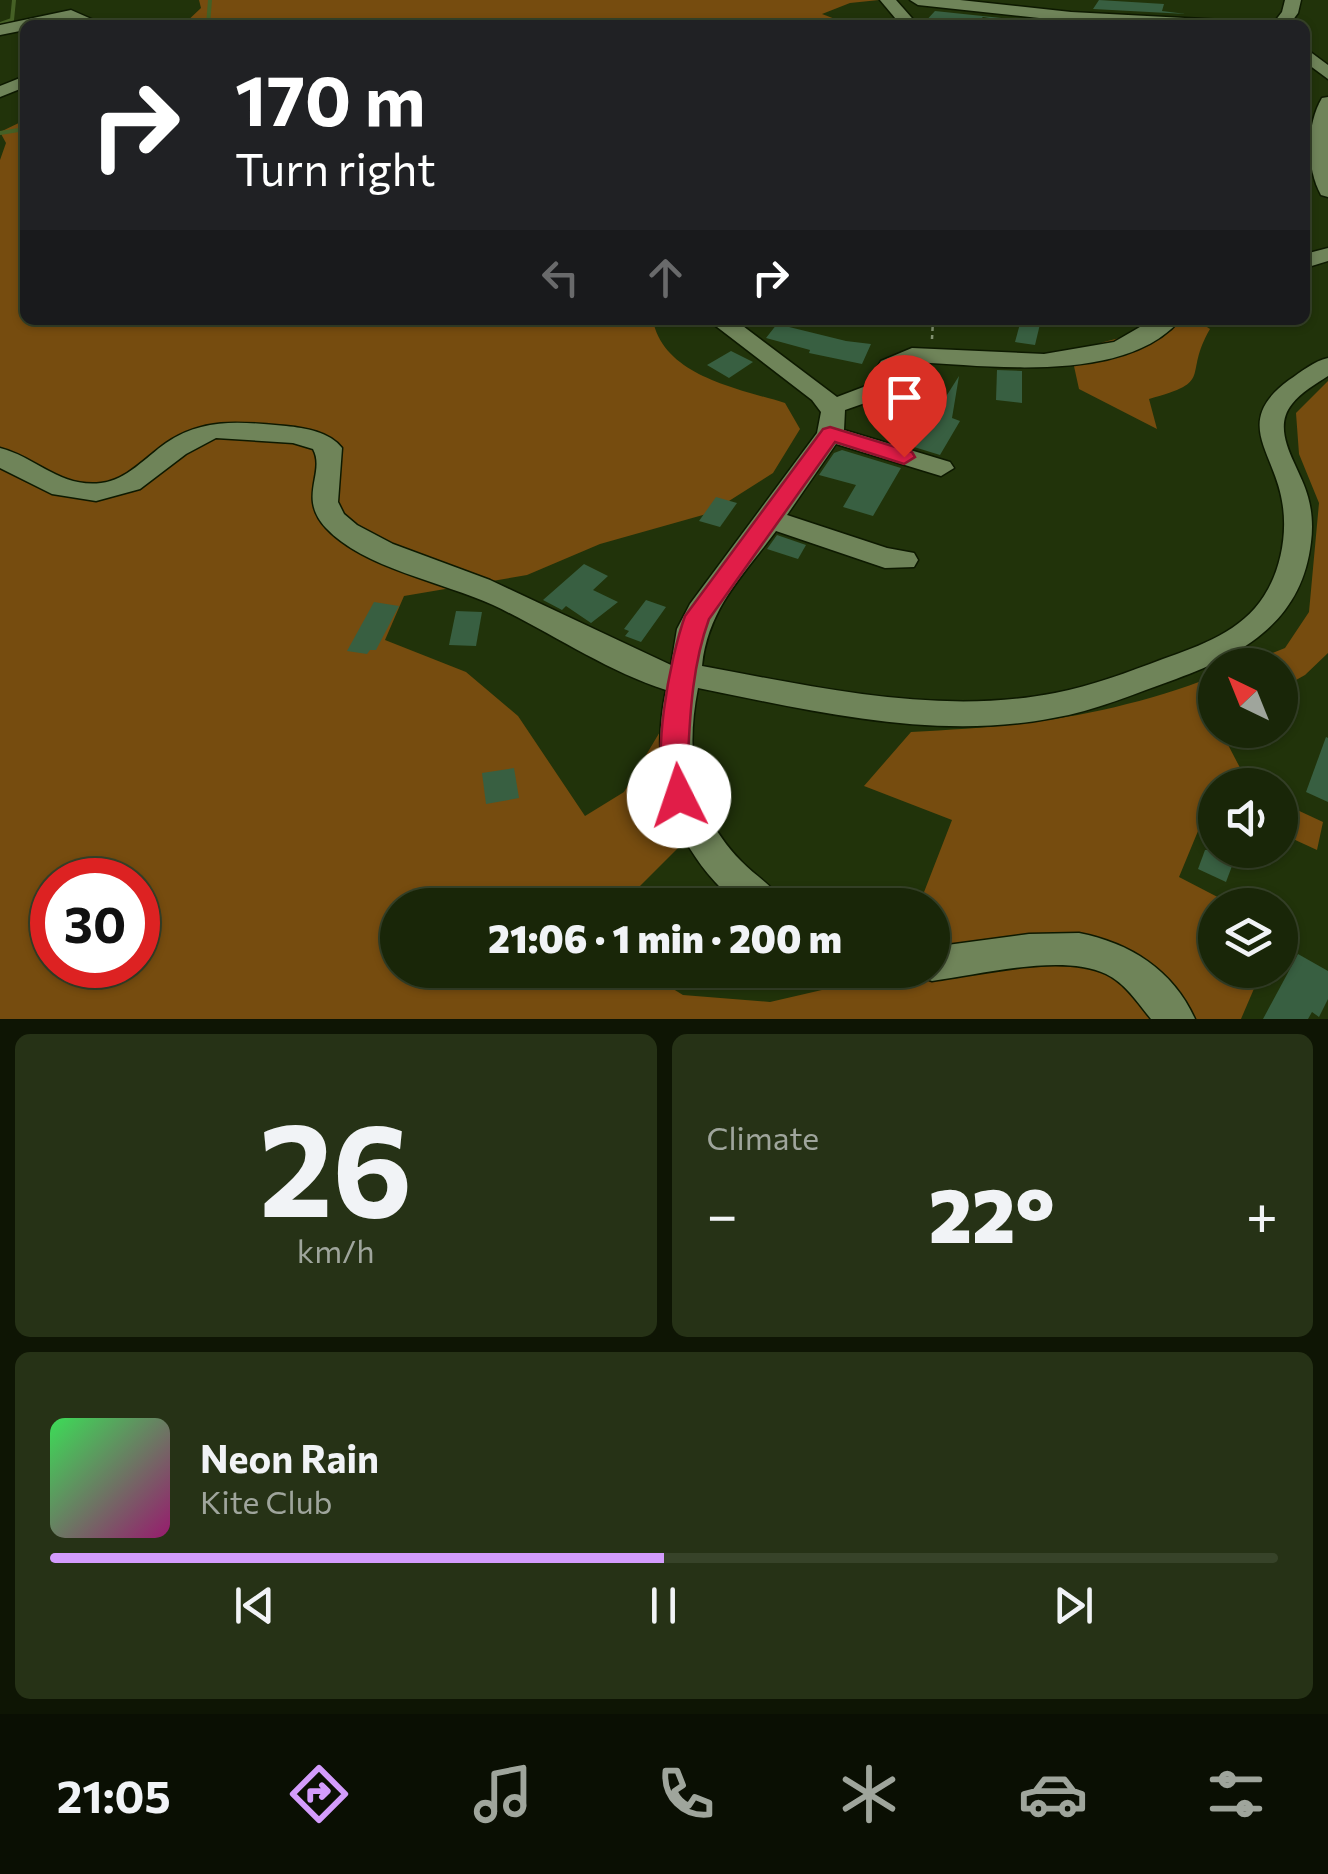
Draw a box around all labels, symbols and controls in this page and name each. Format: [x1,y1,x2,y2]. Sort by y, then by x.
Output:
text: 170 m [235,55,426,140]
icon: right [70,60,200,190]
text: Turn right [235,140,436,195]
icon: left [533,250,588,305]
icon: ahead [638,250,693,305]
icon: right [743,250,798,305]
pin [862,355,947,458]
icon: arrive [877,370,932,425]
north arrow [1198,648,1298,748]
map controls [1198,648,1298,988]
position arrow [627,744,731,848]
button: sound [1198,768,1298,868]
speed limit sign: 30 [30,858,160,988]
button: layers [1198,888,1298,988]
text: 21:06 · 1 min · 200 m [488,914,842,961]
text: 26 [259,1085,412,1244]
text: Climate [707,1117,819,1157]
text: 22° [929,1167,1055,1258]
text: − [707,1179,738,1246]
text: + [1246,1179,1278,1246]
text: km/h [297,1230,375,1270]
text: Neon Rain [200,1434,379,1481]
text: Kite Club [200,1481,332,1521]
icon: previous [227,1578,282,1633]
icon: pause [636,1578,691,1633]
icon: next [1046,1578,1101,1633]
icon: directions [284,1759,354,1829]
icon: music [468,1759,538,1829]
icon: phone [651,1759,721,1829]
icon: climate [834,1759,904,1829]
icon: car [1018,1759,1088,1829]
icon: filters [1201,1759,1271,1829]
text: 21:05 [57,1767,171,1822]

